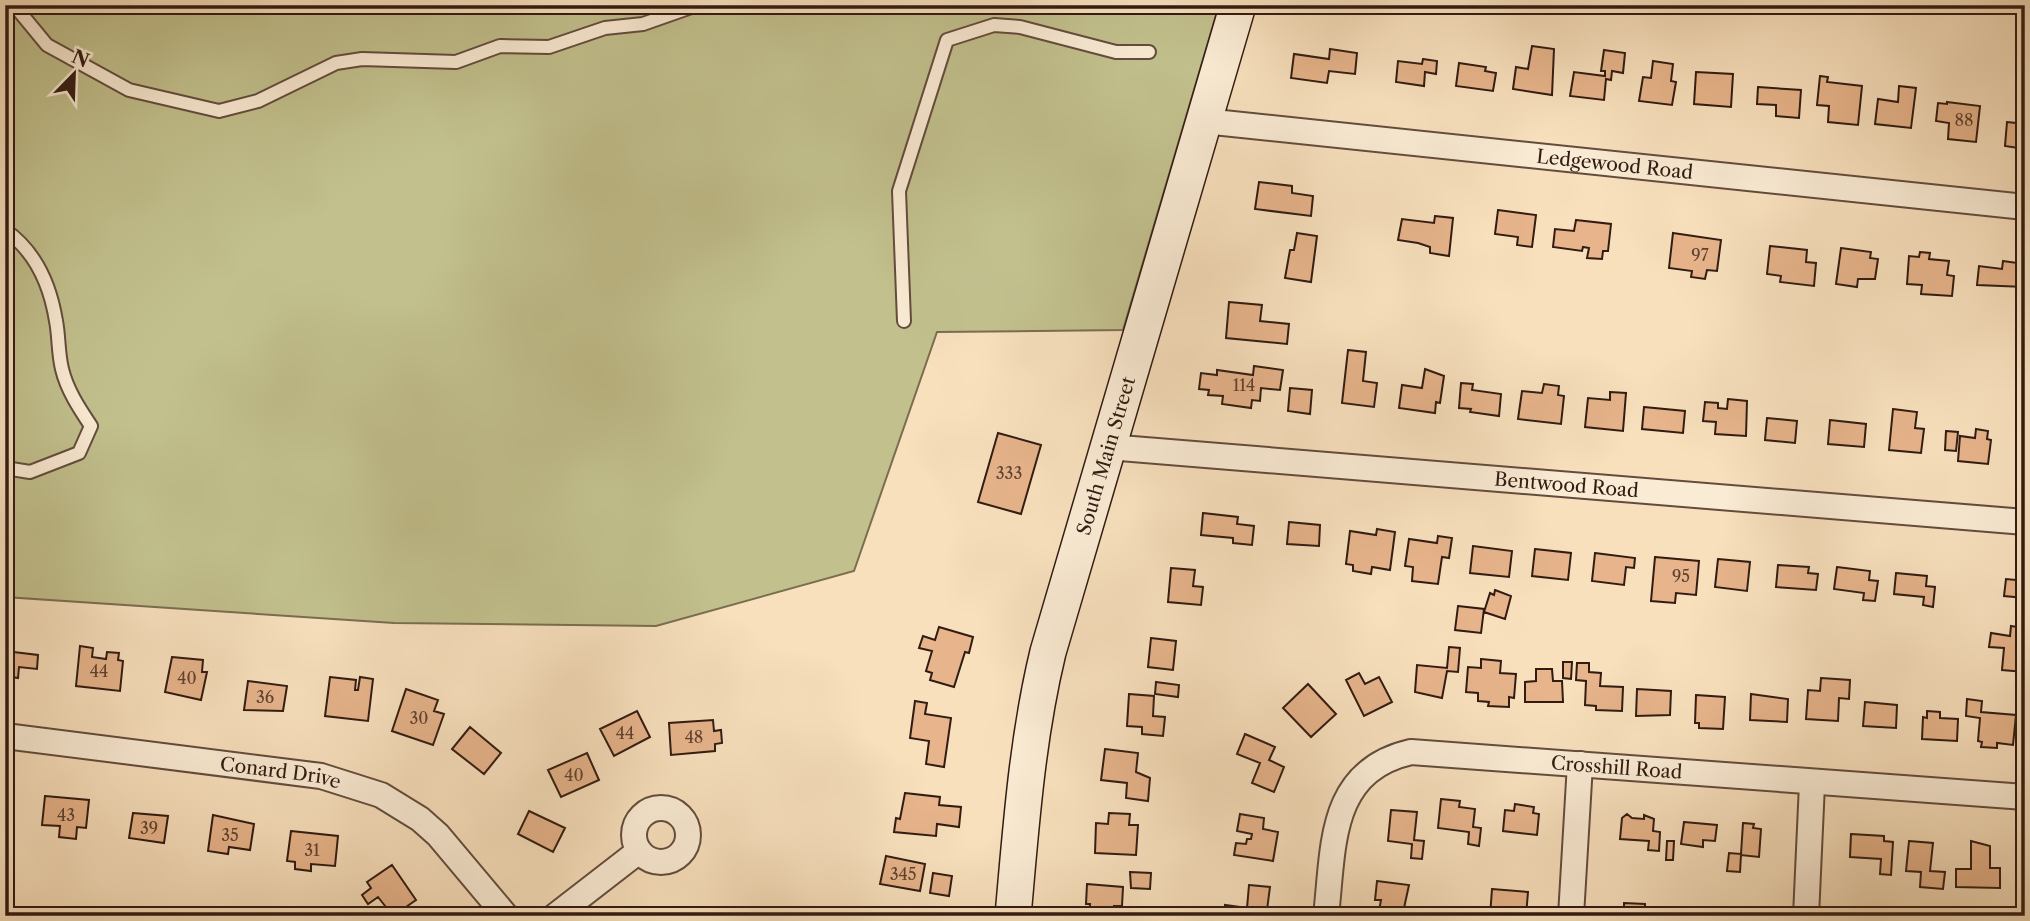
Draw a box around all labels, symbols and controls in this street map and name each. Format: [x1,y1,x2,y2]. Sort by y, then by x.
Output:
north arrow [38,38,108,108]
text: N [68,45,93,73]
house number: 88 [1955,110,1973,130]
street label: Ledgewood Road [1535,145,1694,184]
house number: 97 [1691,245,1709,265]
street label: South Main Street [1072,374,1140,538]
house number: 114 [1233,375,1255,395]
house number: 333 [996,463,1022,483]
street label: Bentwood Road [1493,468,1640,502]
house number: 95 [1672,566,1690,586]
house number: 44 [90,661,108,681]
house number: 40 [177,668,197,688]
house number: 36 [256,687,274,707]
house number: 30 [410,708,428,728]
house number: 44 [616,723,634,743]
house number: 48 [685,727,703,747]
street label: Crosshill Road [1550,751,1684,784]
street label: Conard Drive [219,752,344,794]
house number: 40 [564,765,584,785]
house number: 43 [57,805,75,825]
house number: 39 [140,818,158,838]
house number: 35 [221,825,239,845]
house number: 31 [304,840,320,860]
house number: 345 [890,864,916,884]

